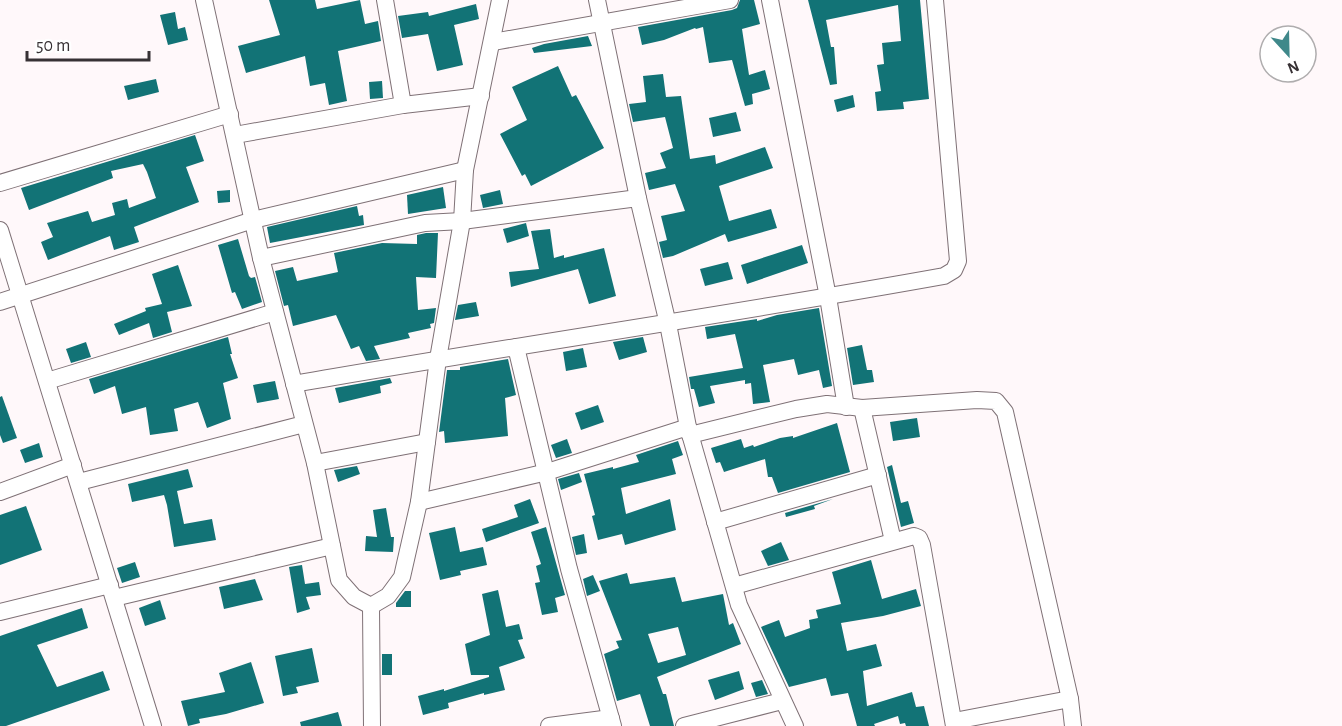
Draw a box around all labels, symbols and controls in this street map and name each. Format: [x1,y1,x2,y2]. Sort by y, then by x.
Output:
scale bar [27,24,148,62]
north arrow [1258,24,1318,84]
text: 50 m [36,37,70,55]
text: N [1285,57,1301,76]

